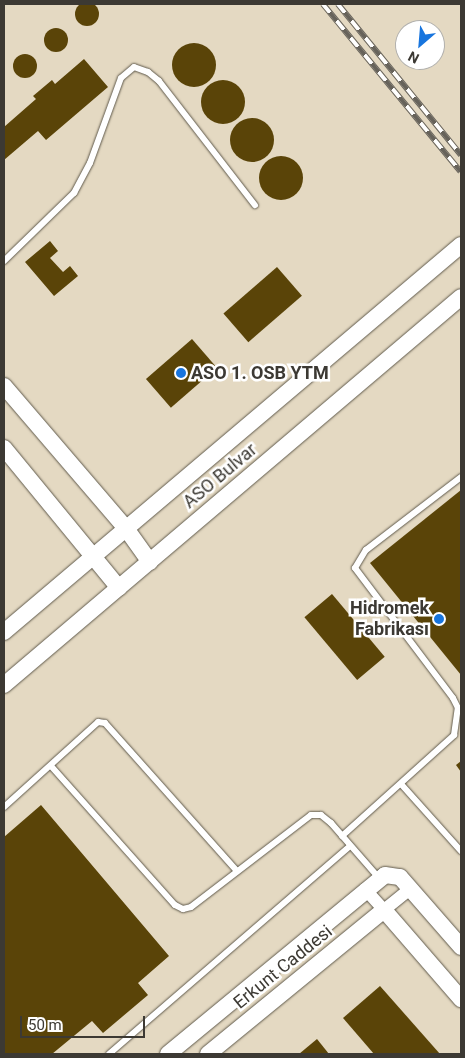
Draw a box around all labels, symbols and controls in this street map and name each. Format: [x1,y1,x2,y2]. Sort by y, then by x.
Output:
north arrow [395,20,445,70]
text: N [406,48,422,67]
place label: ASO 1. OSB YTM [191,362,329,384]
marker: ASO 1. OSB YTM [175,367,187,379]
street label: ASO Bulvar [179,439,261,513]
place label: Hidromek Fabrikası [350,598,429,640]
marker: Hidromek Fabrikası [433,613,445,625]
street label: Erkunt Caddesi [229,921,337,1013]
scale bar [22,1006,148,1038]
text: 50 m [28,1016,62,1034]

